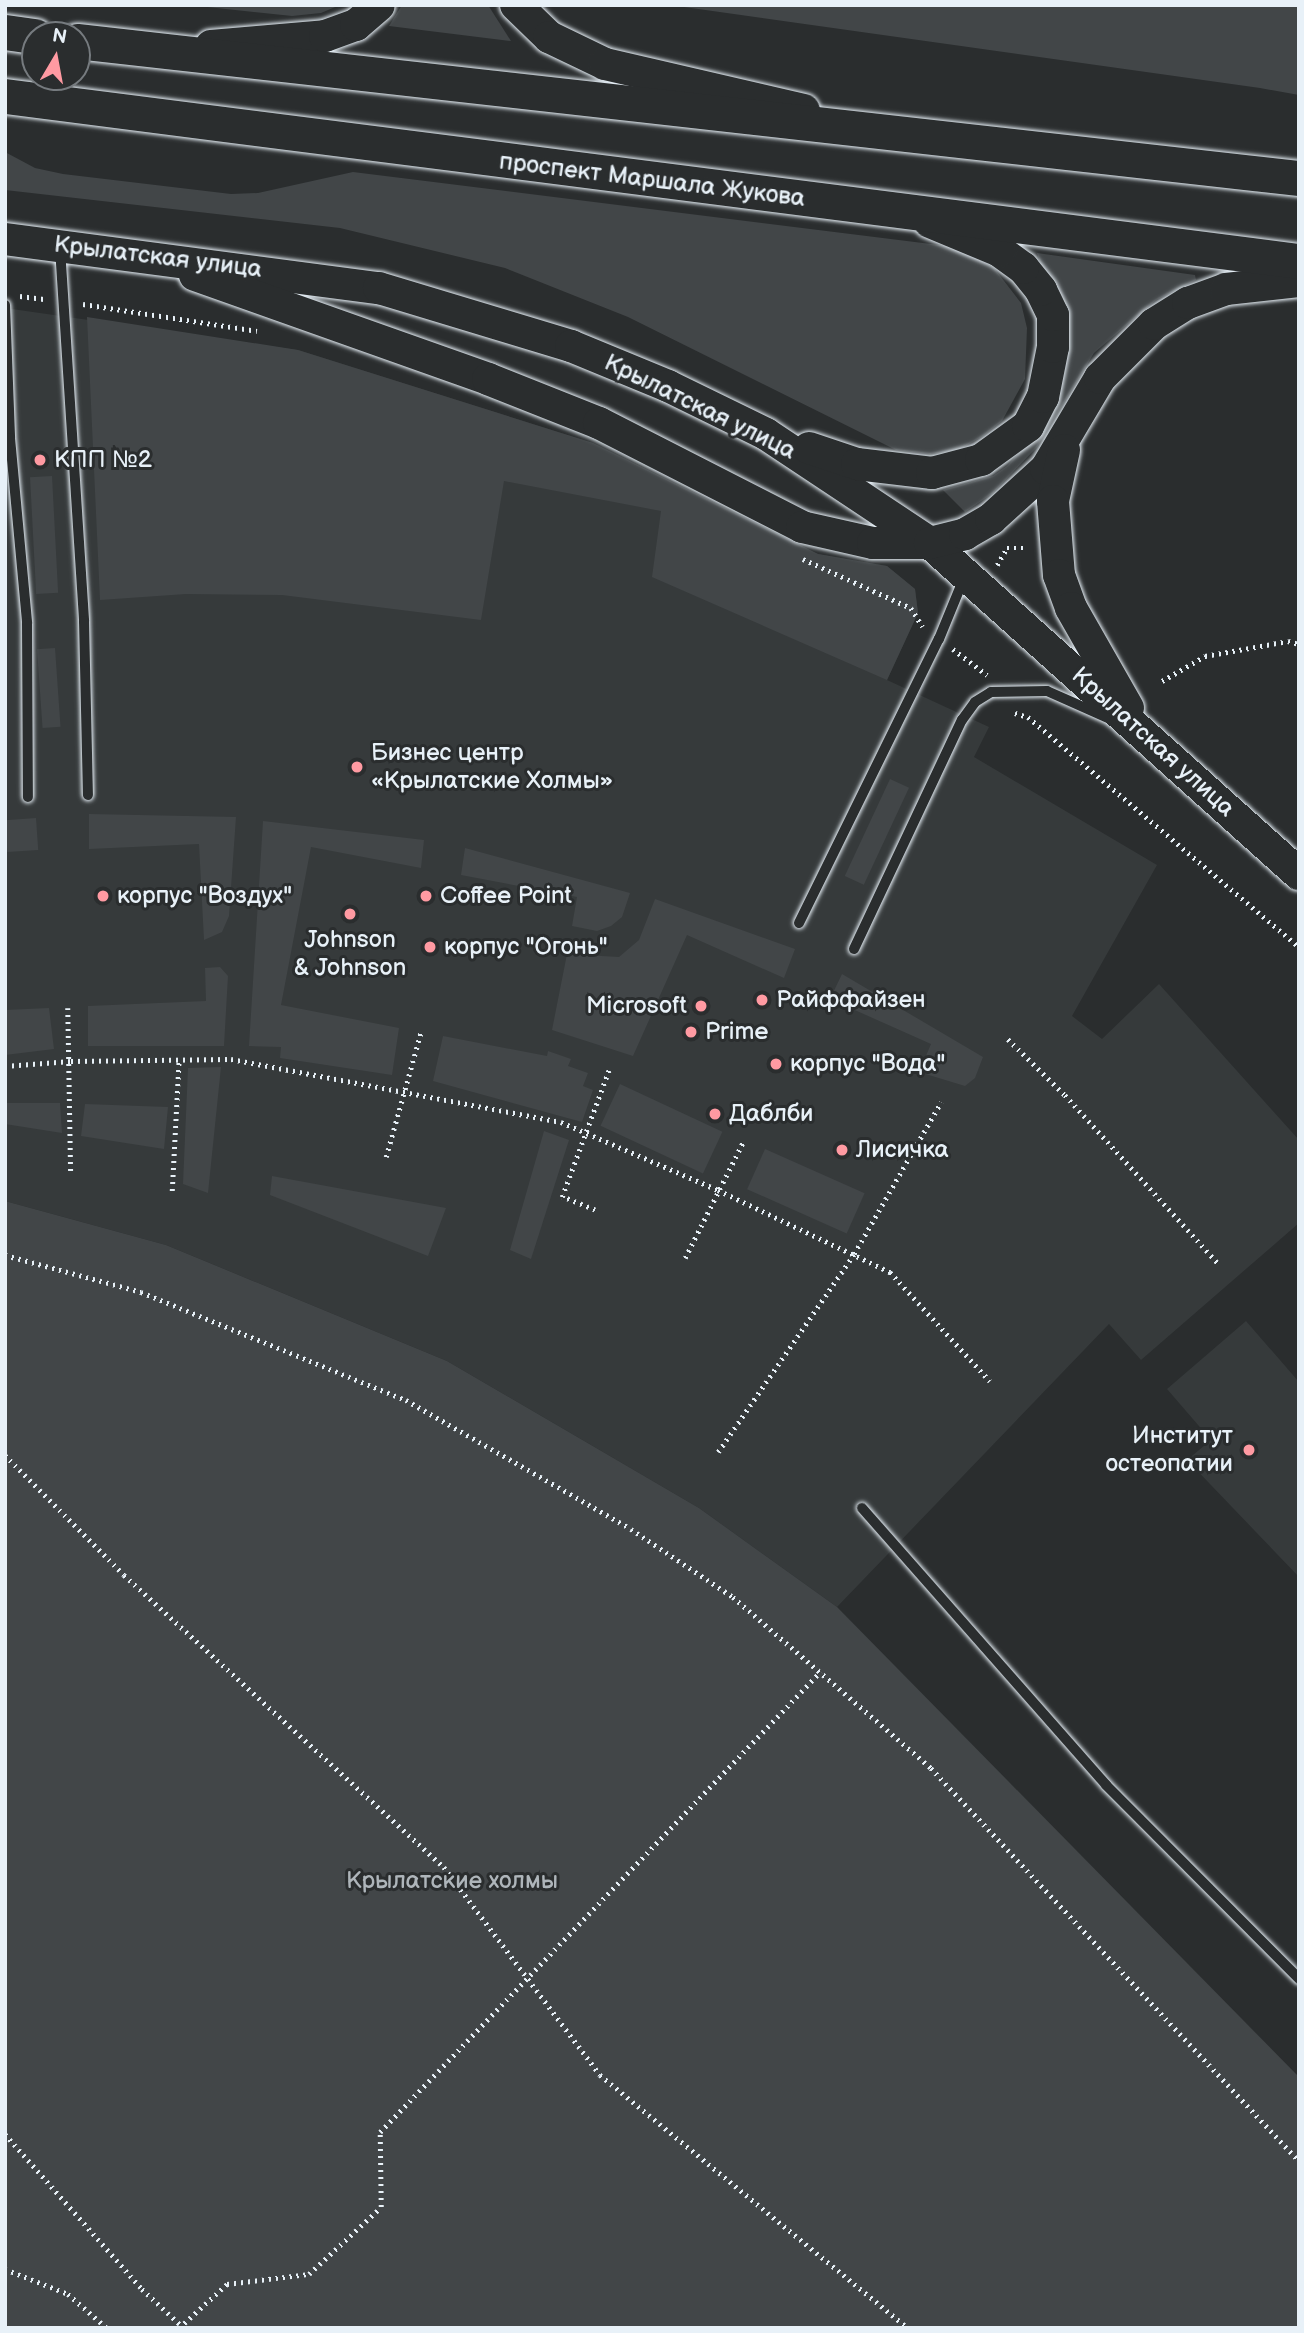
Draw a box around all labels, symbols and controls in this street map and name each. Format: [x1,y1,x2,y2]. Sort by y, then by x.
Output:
north arrow [21,21,91,91]
text: N [50,24,68,49]
street label: проспект Маршала Жукова [497,147,807,213]
street label: Крылатская улица [52,230,264,284]
street label: Крылатская улица [600,348,800,466]
place label: КПП №2 [54,446,152,474]
marker: КПП №2 [32,452,48,468]
street label: Крылатская улица [1066,661,1240,823]
place label: Бизнес центр «Крылатские Холмы» [371,739,613,795]
marker: Бизнес центр «Крылатские Холмы» [349,759,365,775]
place label: корпус "Воздух" [117,882,292,910]
place label: Coffee Point [440,882,572,910]
marker: корпус "Воздух" [95,888,111,904]
marker: Coffee Point [418,888,434,904]
marker: Johnson & Johnson [342,906,358,922]
place label: Johnson & Johnson [293,926,407,982]
place label: корпус "Огонь" [444,933,608,961]
marker: корпус "Огонь" [422,939,438,955]
place label: Райффайзен [776,986,926,1014]
place label: Microsoft [586,992,687,1020]
marker: Райффайзен [754,992,770,1008]
marker: Microsoft [693,998,709,1014]
place label: Prime [705,1018,768,1046]
marker: Prime [683,1024,699,1040]
place label: корпус "Вода" [790,1050,945,1078]
marker: корпус "Вода" [768,1056,784,1072]
place label: Даблби [729,1100,814,1128]
marker: Даблби [707,1106,723,1122]
place label: Лисичка [856,1136,949,1164]
marker: Лисичка [834,1142,850,1158]
place label: Институт остеопатии [1106,1422,1233,1478]
marker: Институт остеопатии [1239,1440,1259,1460]
park label: Крылатские холмы [346,1867,558,1895]

